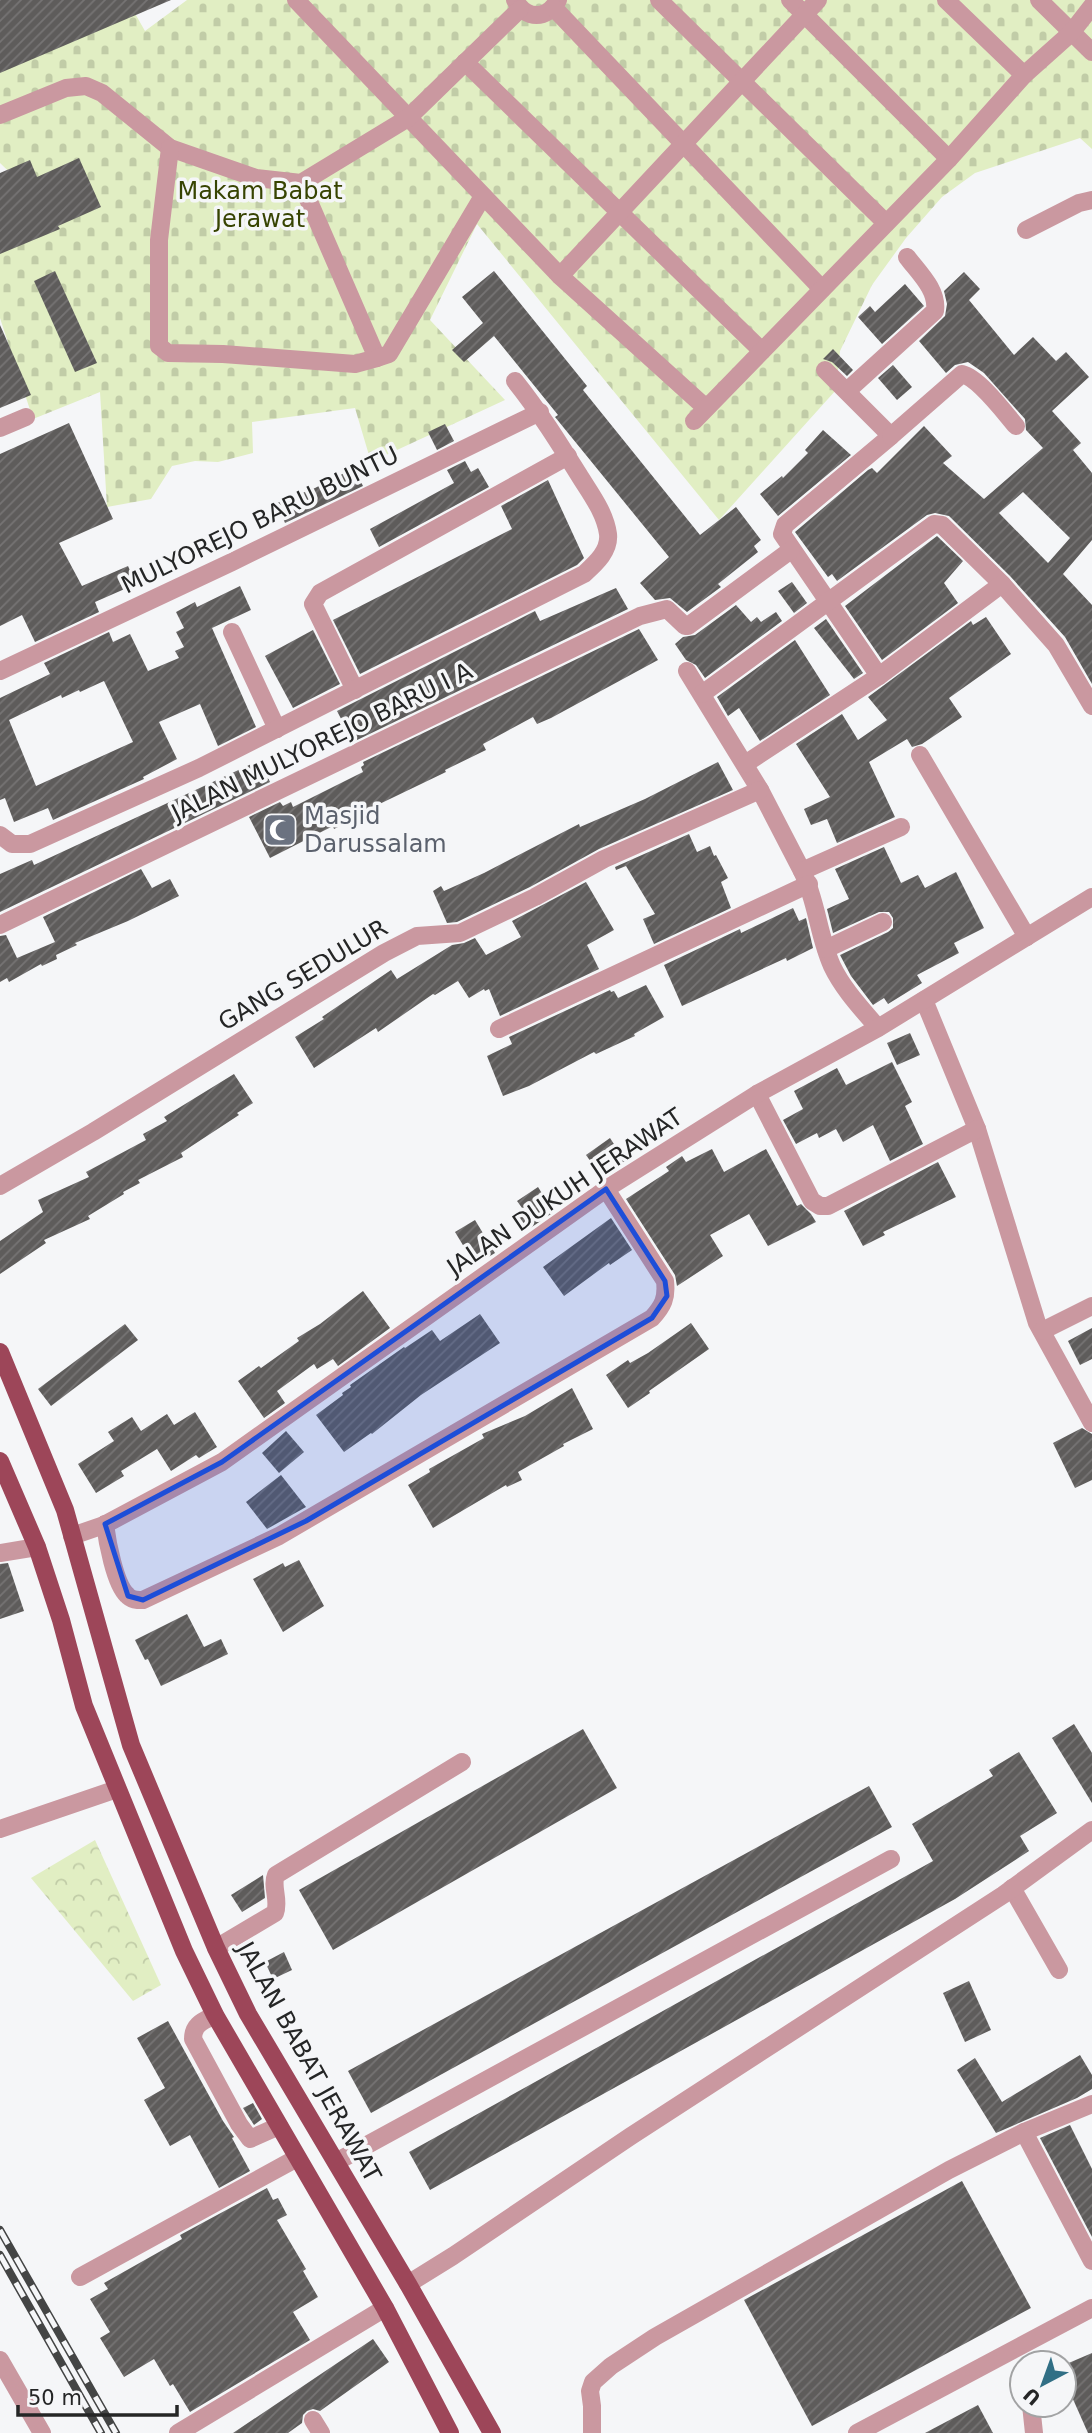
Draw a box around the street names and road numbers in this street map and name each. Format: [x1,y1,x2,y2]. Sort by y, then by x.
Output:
street label: MULYOREJO BARU BUNTU [117,441,403,599]
street label: JALAN MULYOREJO BARU I A [165,657,477,828]
street label: GANG SEDULUR [213,914,393,1036]
street label: JALAN DUKUH JERAWAT [440,1102,688,1282]
street label: JALAN BABAT JERAWAT [230,1935,387,2187]

